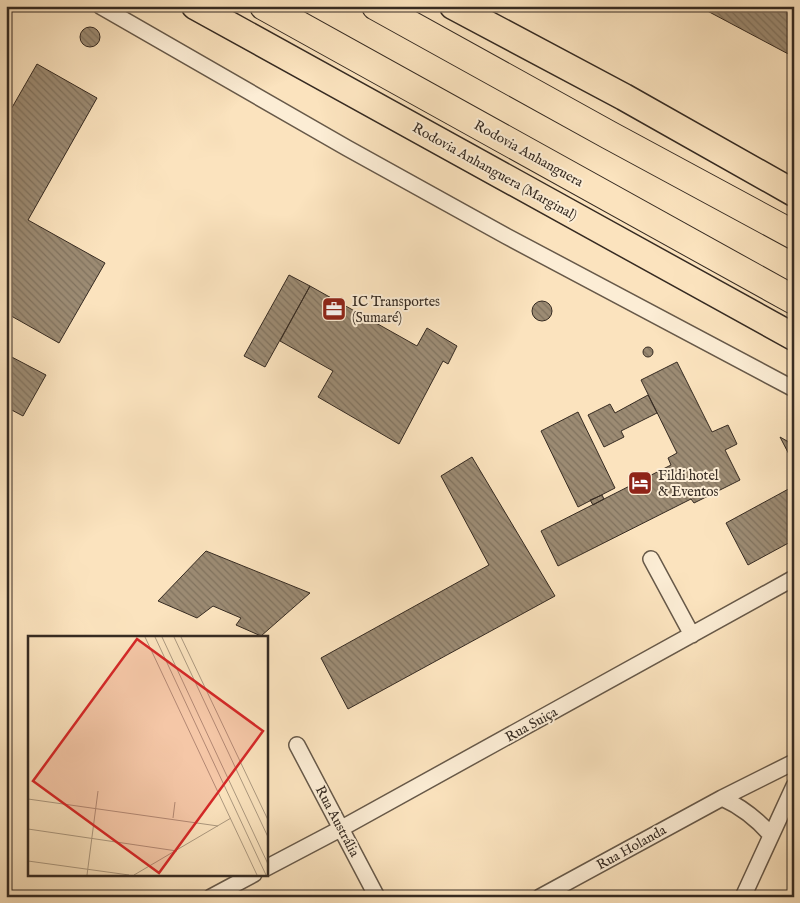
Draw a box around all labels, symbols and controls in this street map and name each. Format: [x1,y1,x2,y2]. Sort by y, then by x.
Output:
street label: Rodovia Anhanguera [471,116,587,192]
street label: Rodovia Anhanguera (Marginal) [409,119,580,225]
place label: IC Transportes (Sumaré) [352,293,440,327]
office icon: IC Transportes (Sumaré) [321,296,347,322]
place label: Fildi hotel & Eventos [658,467,719,501]
hotel icon: Fildi hotel & Eventos [627,470,653,496]
inset map [28,636,268,876]
street label: Rua Suiça [502,703,562,747]
street label: Rua Austrália [311,783,364,861]
street label: Rua Holanda [593,821,670,874]

